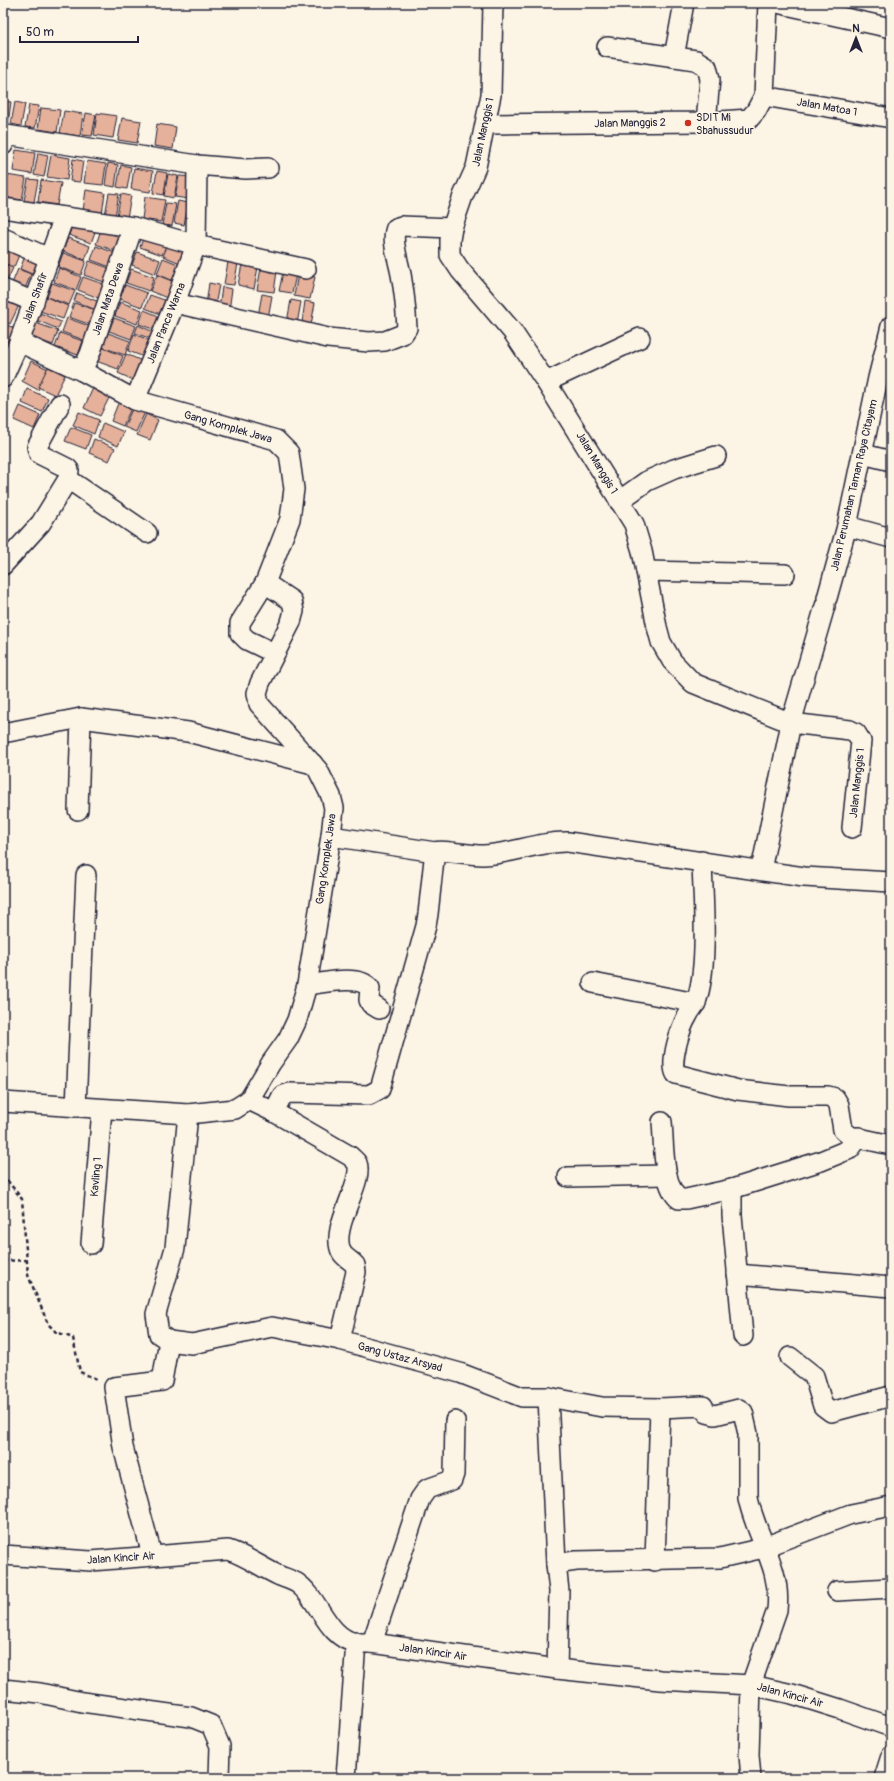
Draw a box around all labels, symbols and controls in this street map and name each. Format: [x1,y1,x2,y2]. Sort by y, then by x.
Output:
scale bar [20,18,138,44]
north arrow [836,18,876,58]
text: N [852,22,860,35]
text: 50 m [26,25,54,40]
street label: Jalan Matoa 1 [796,95,858,119]
street label: Jalan Manggis 1 [469,96,497,168]
place label: SDIT Mi Sbahussudur [696,111,754,137]
street label: Jalan Manggis 2 [594,116,666,130]
marker: SDIT Mi Sbahussudur [683,118,693,128]
street label: Jalan Mata Dewa [89,261,127,337]
street label: Jalan Shafir [20,271,50,325]
street label: Jalan Panca Warna [144,281,188,365]
street label: Jalan Perumahan Taman Raya Citayam [828,398,880,572]
street label: Gang Komplek Jawa [182,408,274,446]
street label: Jalan Manggis 1 [573,430,621,496]
street label: Jalan Manggis 1 [847,748,867,818]
street label: Gang Komplek Jawa [313,813,339,905]
street label: Kavling 1 [88,1157,104,1197]
street label: Gang Ustaz Arsyad [356,1339,444,1375]
street label: Jalan Kincir Air [87,1549,155,1567]
street label: Jalan Kincir Air [398,1641,468,1663]
street label: Jalan Kincir Air [755,1680,825,1710]

